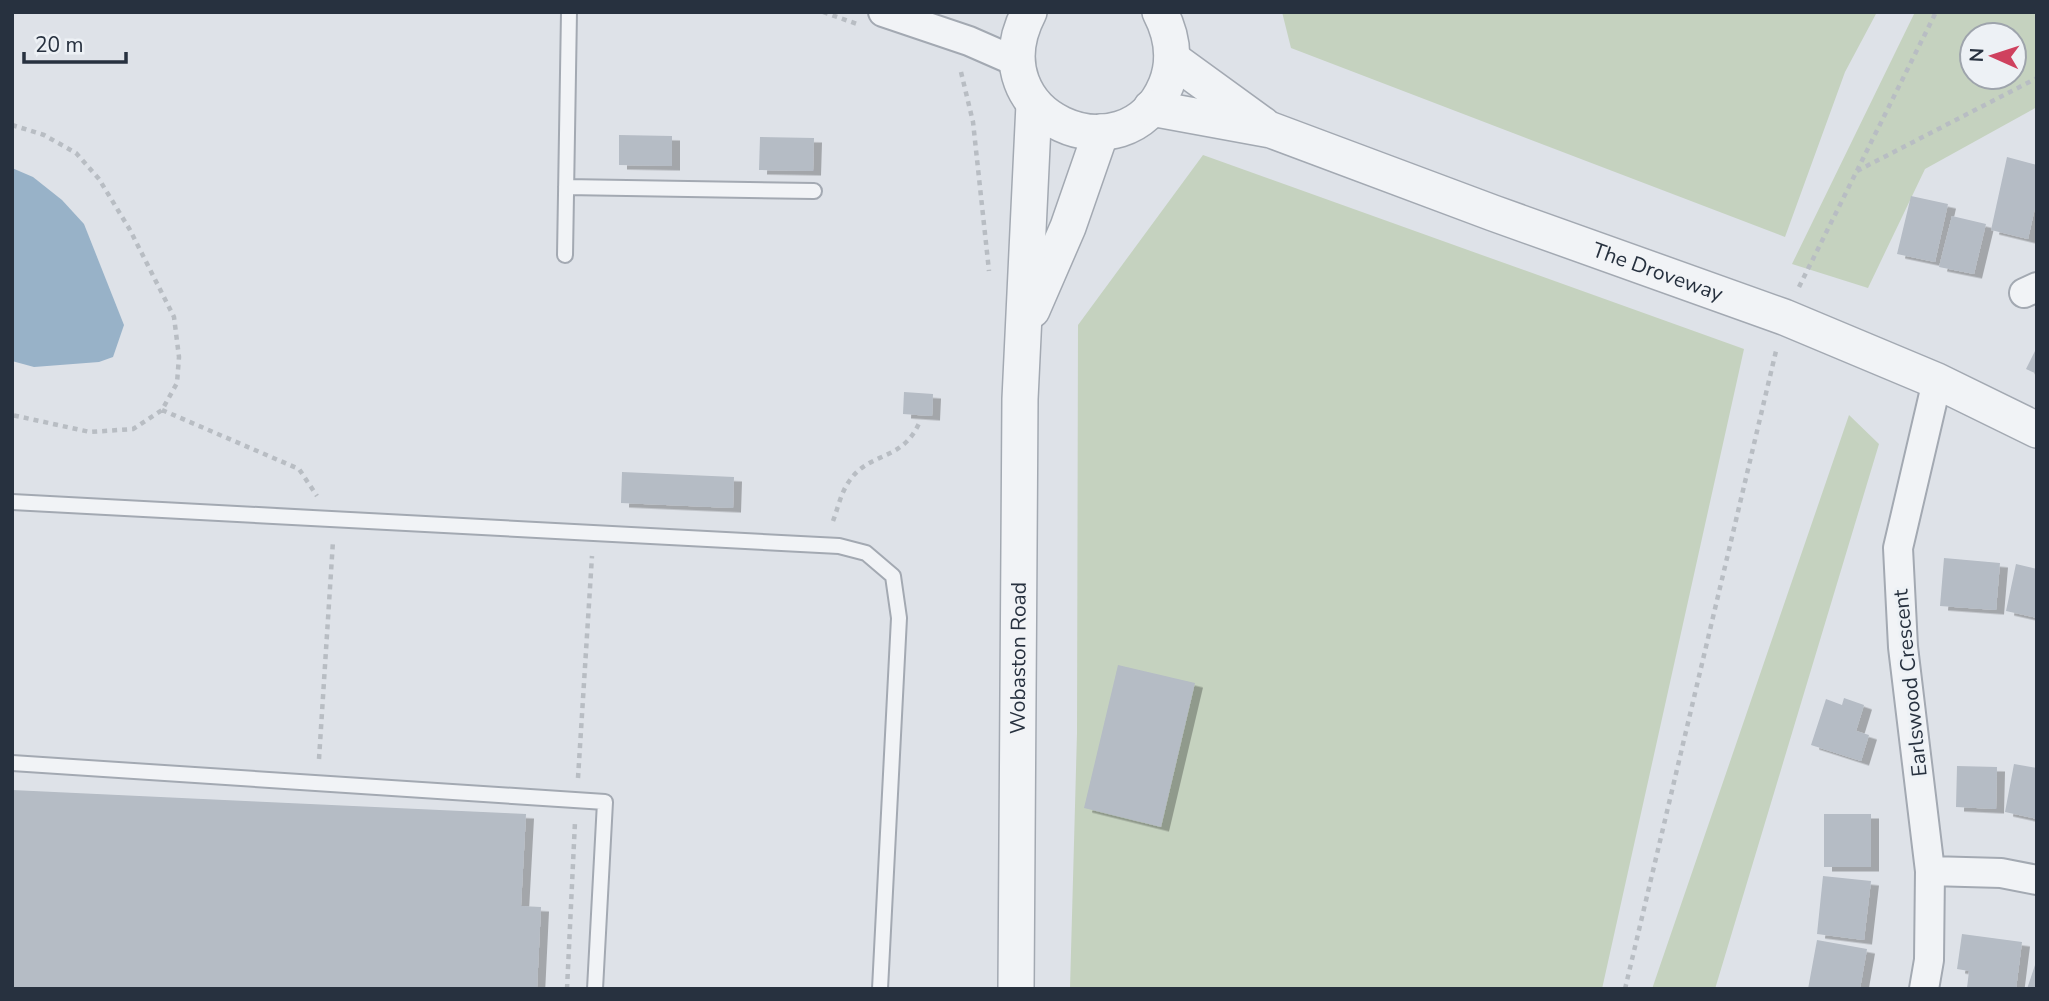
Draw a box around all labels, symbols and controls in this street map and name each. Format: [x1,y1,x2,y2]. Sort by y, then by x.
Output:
scale bar [24,21,126,65]
north arrow [1958,21,2028,91]
text: 20 m [35,31,84,59]
text: N [1964,47,1990,63]
street label: The Droveway [1589,236,1727,308]
street label: Wobaston Road [1004,582,1033,734]
street label: Earlswood Crescent [1886,587,1934,778]

